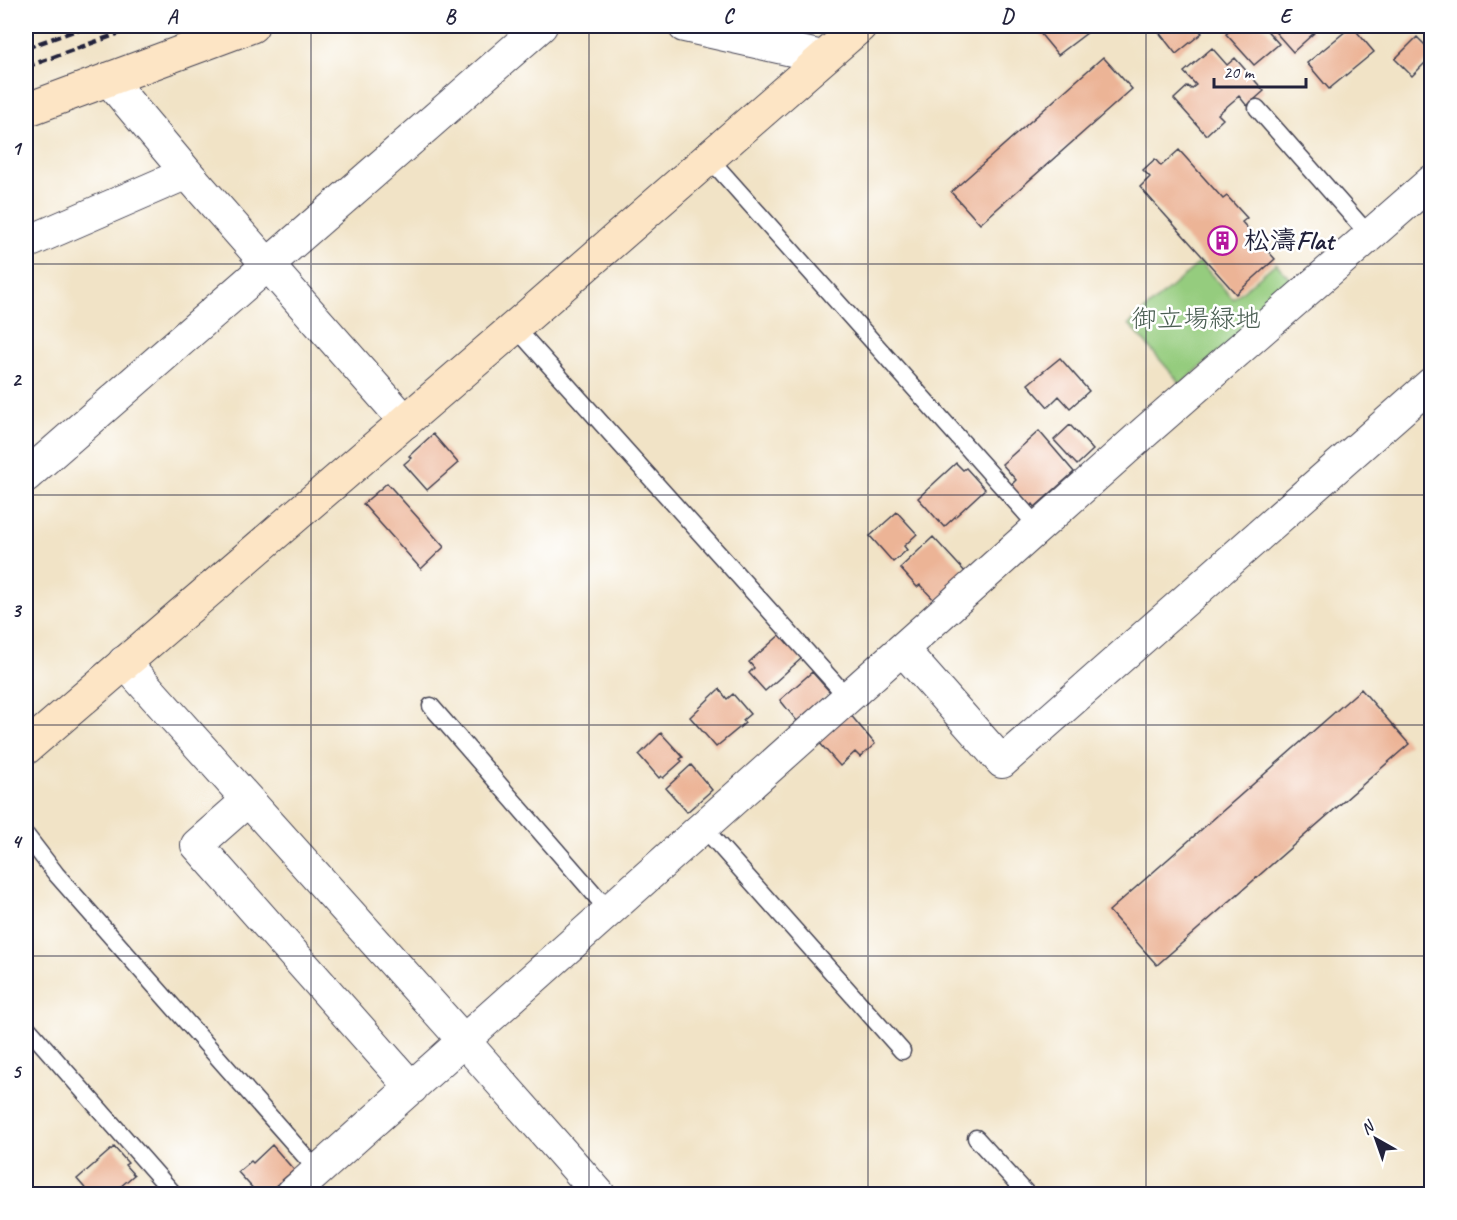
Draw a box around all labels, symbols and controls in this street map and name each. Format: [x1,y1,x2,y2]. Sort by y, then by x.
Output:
text: A [167,4,179,29]
text: B [445,4,457,29]
text: C [723,4,735,29]
text: D [1001,4,1015,29]
text: E [1280,4,1294,29]
scale bar [1214,51,1306,89]
text: 20 m [1223,61,1256,83]
text: 1 [12,136,23,161]
building icon: 松濤Flat [1207,224,1239,256]
place label: 松濤Flat [1244,224,1337,257]
park label: 御立場緑地 [1131,302,1261,335]
text: 2 [12,367,23,392]
text: 3 [12,598,23,623]
text: 4 [12,829,24,854]
text: 5 [12,1059,23,1084]
north arrow [1346,1109,1406,1169]
text: N [1357,1115,1380,1139]

